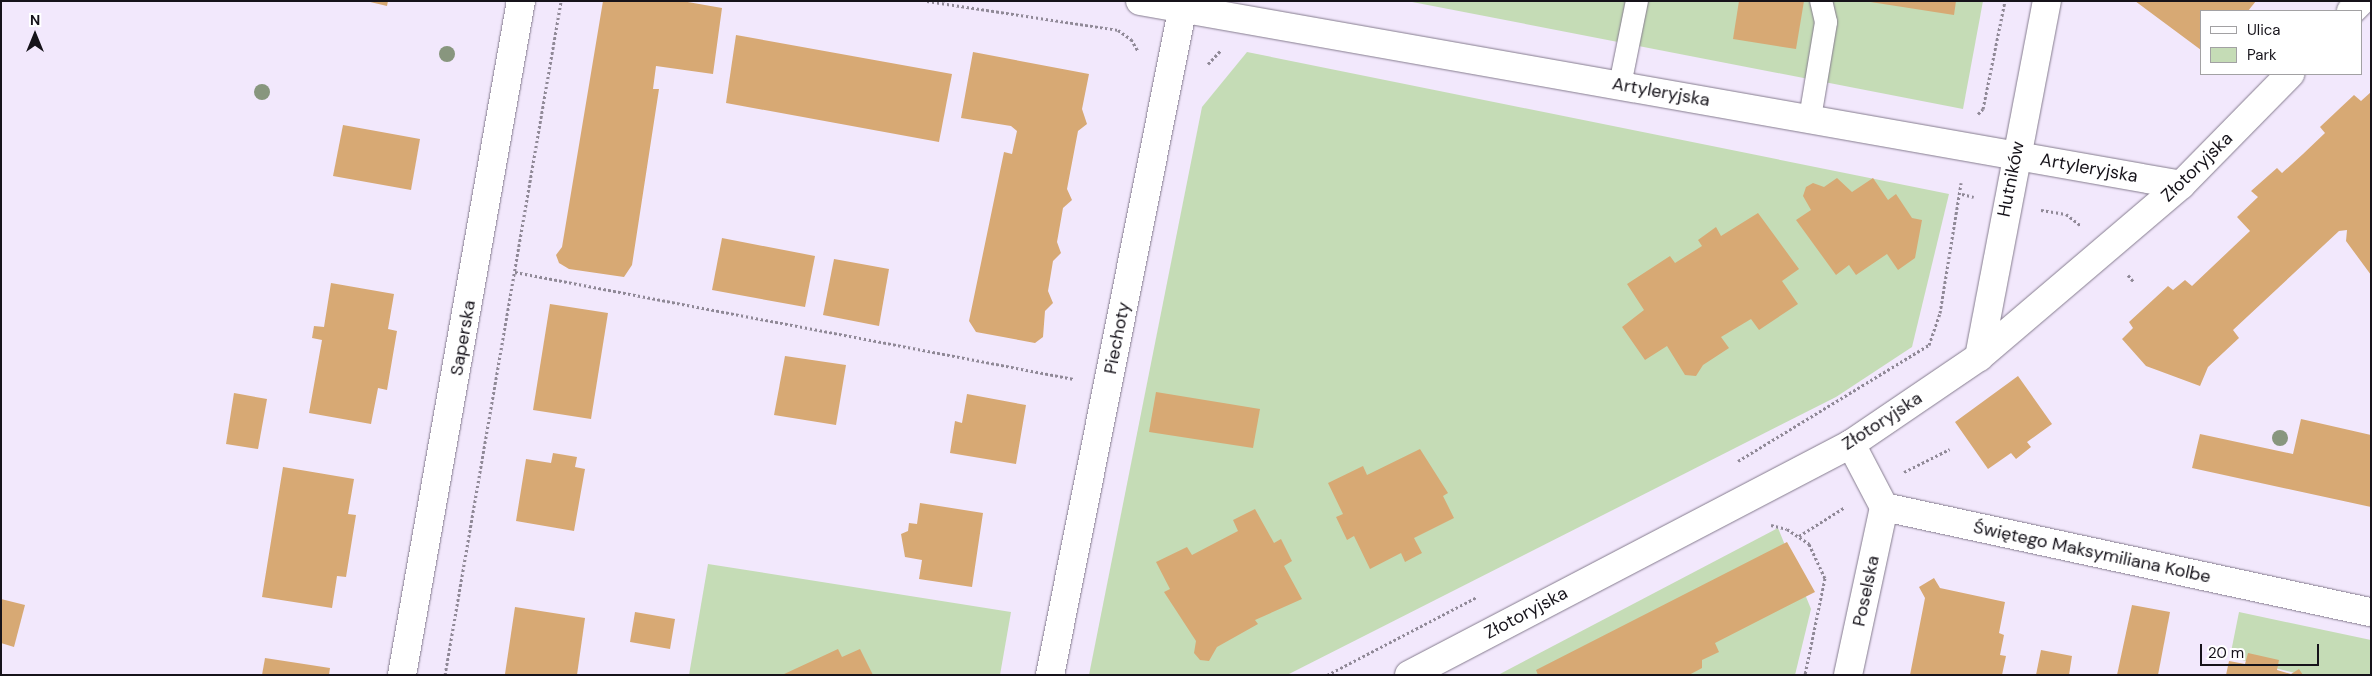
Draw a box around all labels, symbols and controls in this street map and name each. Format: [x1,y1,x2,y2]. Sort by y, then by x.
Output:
north arrow [10,10,60,60]
legend [2200,10,2362,75]
text: N [30,11,40,29]
text: Ulica [2247,20,2281,40]
text: Park [2247,45,2277,65]
street label: Artyleryjska [1610,73,1712,111]
street label: Złotoryjska [2157,128,2237,206]
street label: Hutników [1993,139,2029,219]
street label: Artyleryjska [2038,149,2140,187]
street label: Saperska [446,299,480,377]
street label: Piechoty [1099,300,1135,376]
street label: Złotoryjska [1838,387,1926,455]
street label: Świętego Maksymiliana Kolbe [1971,516,2213,588]
street label: Poselska [1848,554,1884,628]
street label: Złotoryjska [1481,582,1571,644]
scale bar [2202,634,2321,666]
text: 20 m [2208,643,2244,663]

